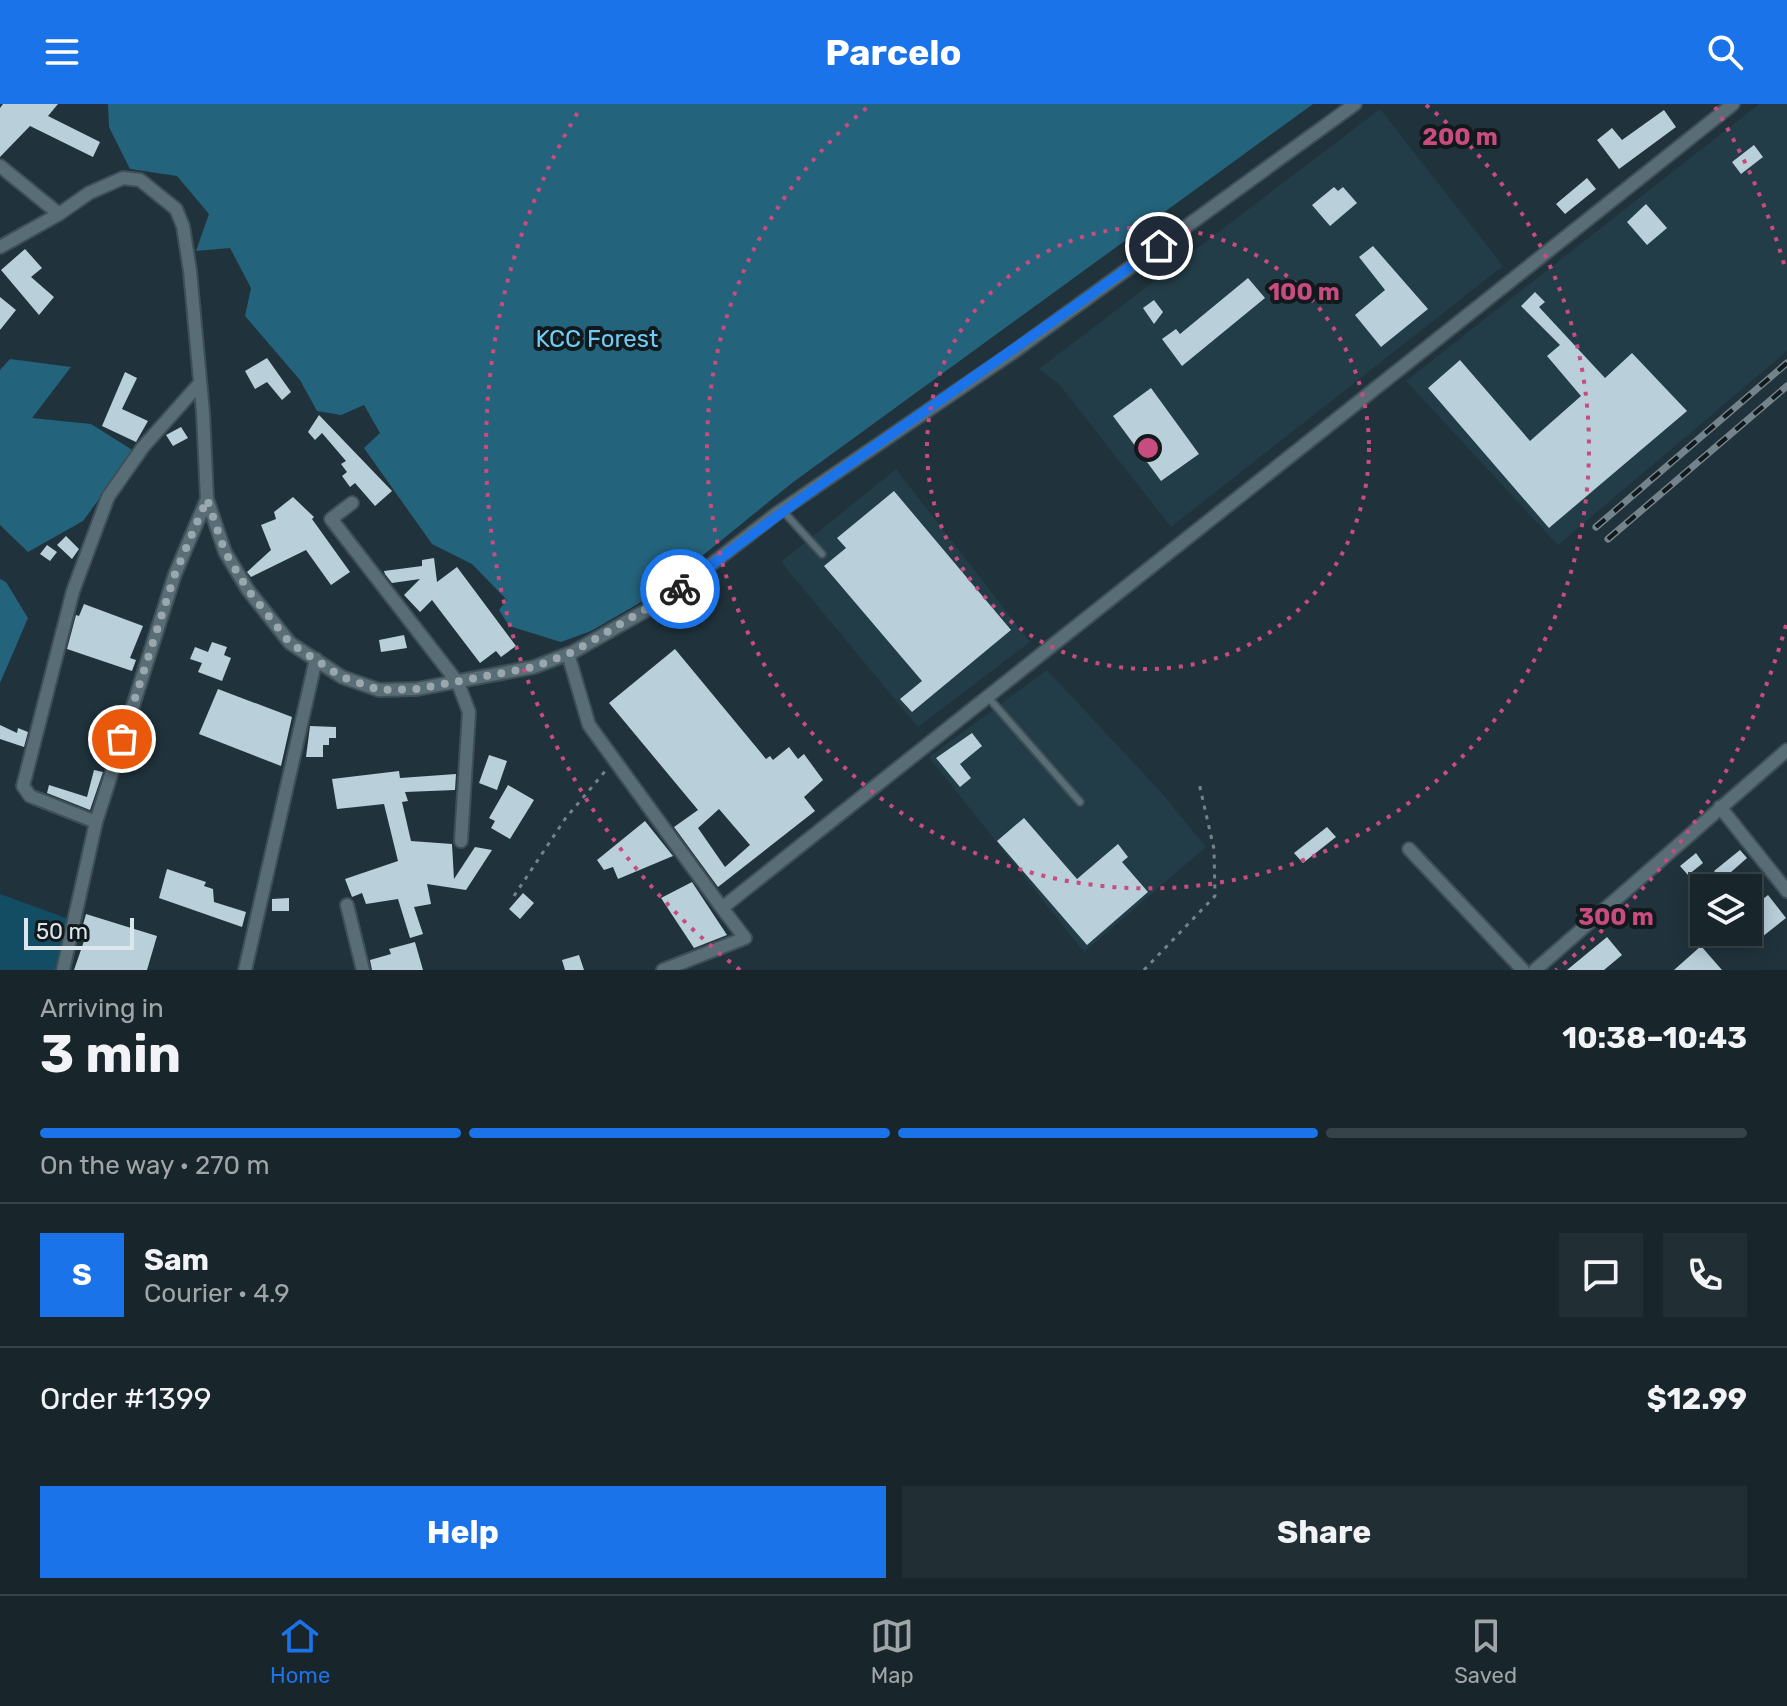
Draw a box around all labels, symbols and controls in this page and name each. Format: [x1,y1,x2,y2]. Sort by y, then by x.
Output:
icon: menu [40,30,84,74]
icon: search [1703,30,1747,74]
text: Parcelo [825,31,962,74]
text: 200 m [1422,123,1498,151]
pin [1125,212,1193,280]
icon: home [1137,224,1181,268]
text: 100 m [1268,278,1340,306]
park label: KCC Forest [536,325,658,353]
centre of rings [1134,434,1162,462]
courier [640,549,720,629]
icon: bike [658,567,702,611]
pin [88,705,156,773]
icon: bag [100,717,144,761]
map controls [1690,874,1762,946]
button: layers [1690,874,1762,946]
text: 300 m [1578,903,1654,931]
scale bar [24,914,134,950]
text: 50 m [36,918,88,945]
text: Arriving in [40,993,164,1024]
text: 10:38–10:43 [1562,1020,1747,1056]
text: 3 min [40,1023,181,1085]
text: On the way · 270 m [40,1150,270,1181]
button: chat [1559,1233,1643,1317]
button: phone [1663,1233,1747,1317]
text: Sam [144,1242,209,1278]
text: S [72,1257,92,1293]
text: Courier · 4.9 [144,1278,290,1309]
text: Order #1399 [40,1381,211,1417]
text: $12.99 [1647,1381,1747,1417]
button: Help [40,1486,886,1578]
button: Share [902,1486,1747,1578]
tab: Home [270,1614,330,1689]
tab: Map [870,1614,914,1689]
tab: Saved [1454,1614,1517,1689]

